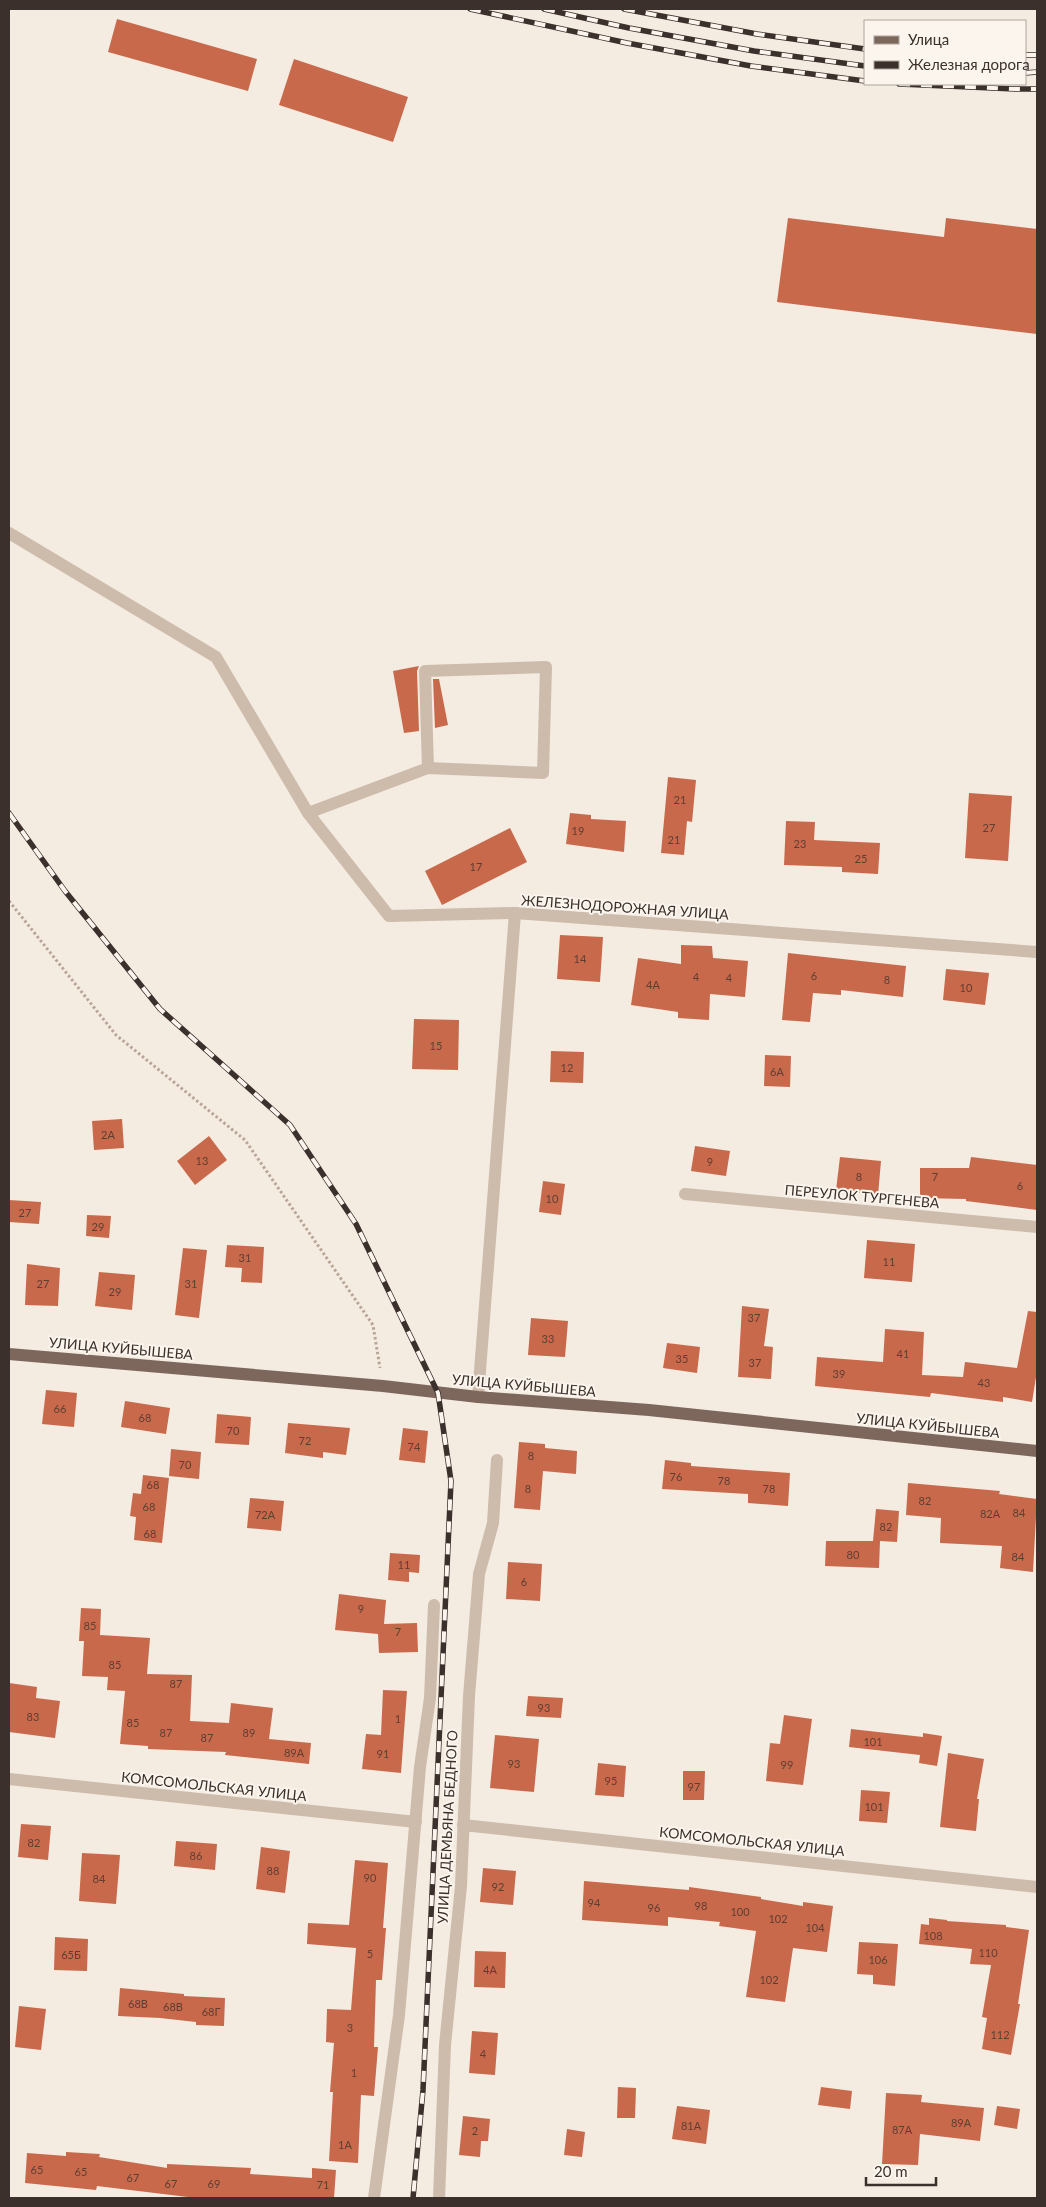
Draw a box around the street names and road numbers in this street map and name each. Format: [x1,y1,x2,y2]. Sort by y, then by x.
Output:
street label: ЖЕЛЕЗНОДОРОЖНАЯ УЛИЦА [521,891,730,923]
street label: ПЕРЕУЛОК ТУРГЕНЕВА [784,1181,941,1211]
street label: УЛИЦА КУЙБЫШЕВА [48,1333,194,1363]
street label: УЛИЦА КУЙБЫШЕВА [451,1370,597,1400]
street label: УЛИЦА КУЙБЫШЕВА [855,1409,1001,1441]
street label: УЛИЦА ДЕМЬЯНА БЕДНОГО [433,1730,461,1924]
street label: КОМСОМОЛЬСКАЯ УЛИЦА [120,1768,308,1804]
street label: КОМСОМОЛЬСКАЯ УЛИЦА [658,1823,846,1859]

